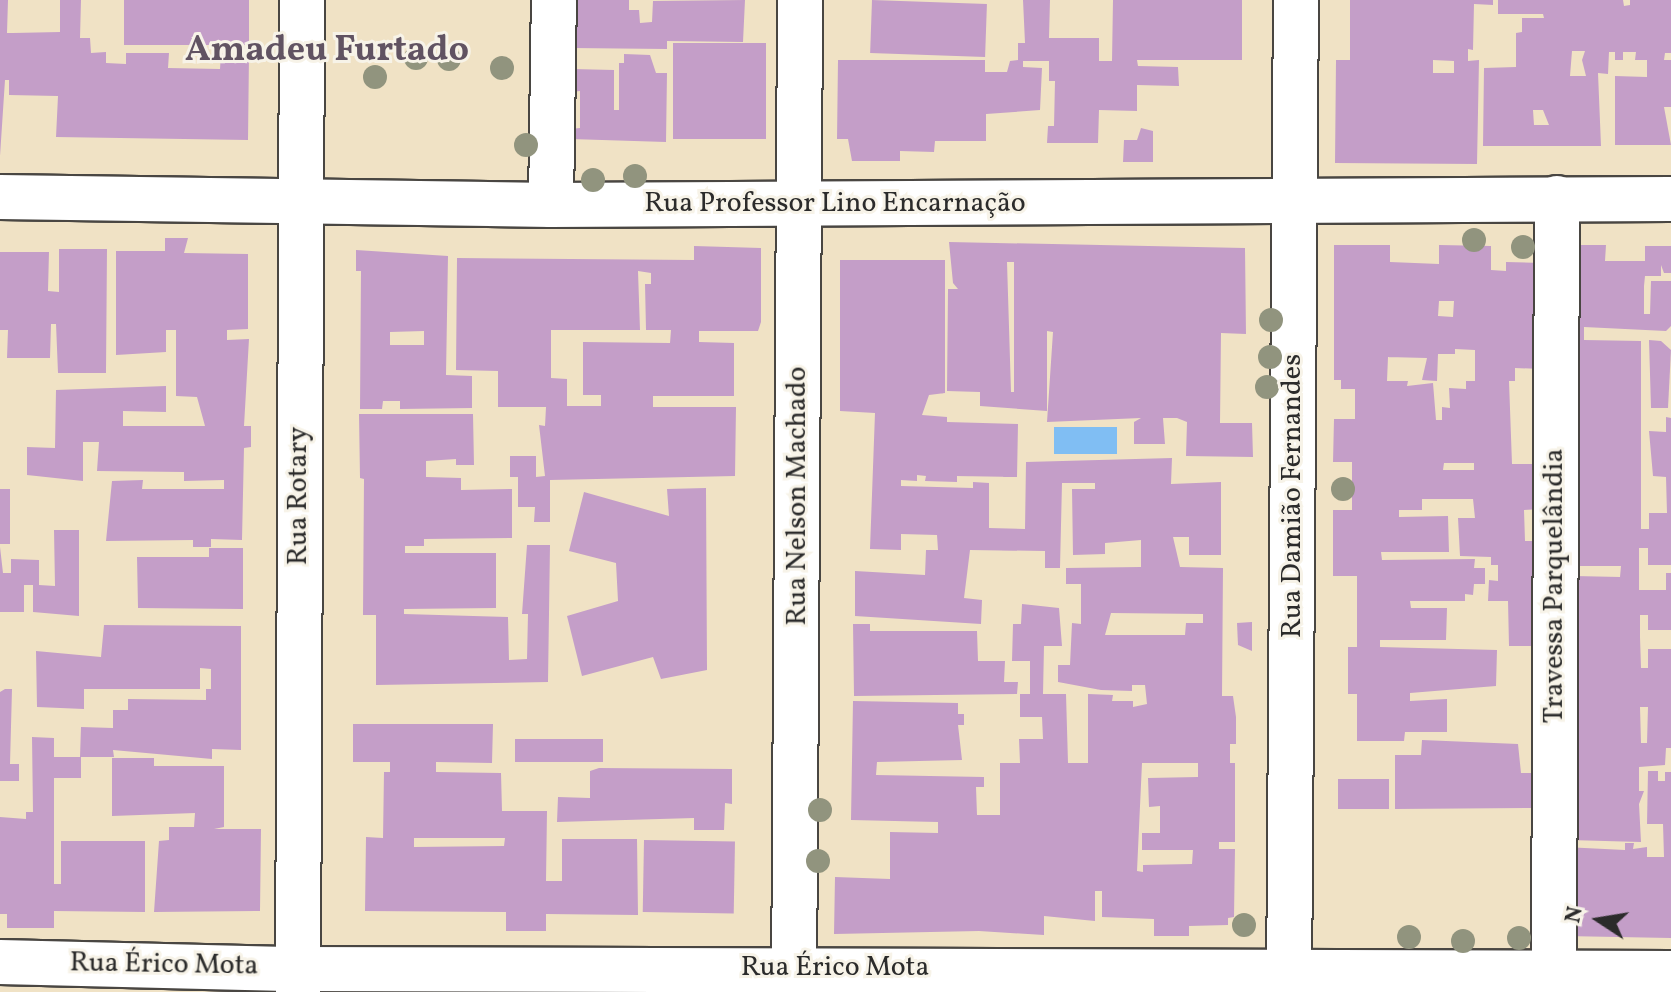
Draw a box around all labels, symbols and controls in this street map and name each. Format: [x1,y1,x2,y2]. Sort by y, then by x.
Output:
district label: Amadeu Furtado [185,30,469,74]
street label: Rua Professor Lino Encarnação [644,187,1026,221]
street label: Rua Damião Fernandes [1276,354,1310,638]
street label: Rua Nelson Machado [781,366,815,626]
street label: Rua Rotary [282,427,316,565]
street label: Travessa Parquelândia [1538,449,1572,723]
north arrow [1559,880,1639,960]
text: N [1558,904,1592,926]
street label: Rua Érico Mota [69,947,259,983]
street label: Rua Érico Mota [741,951,929,985]

